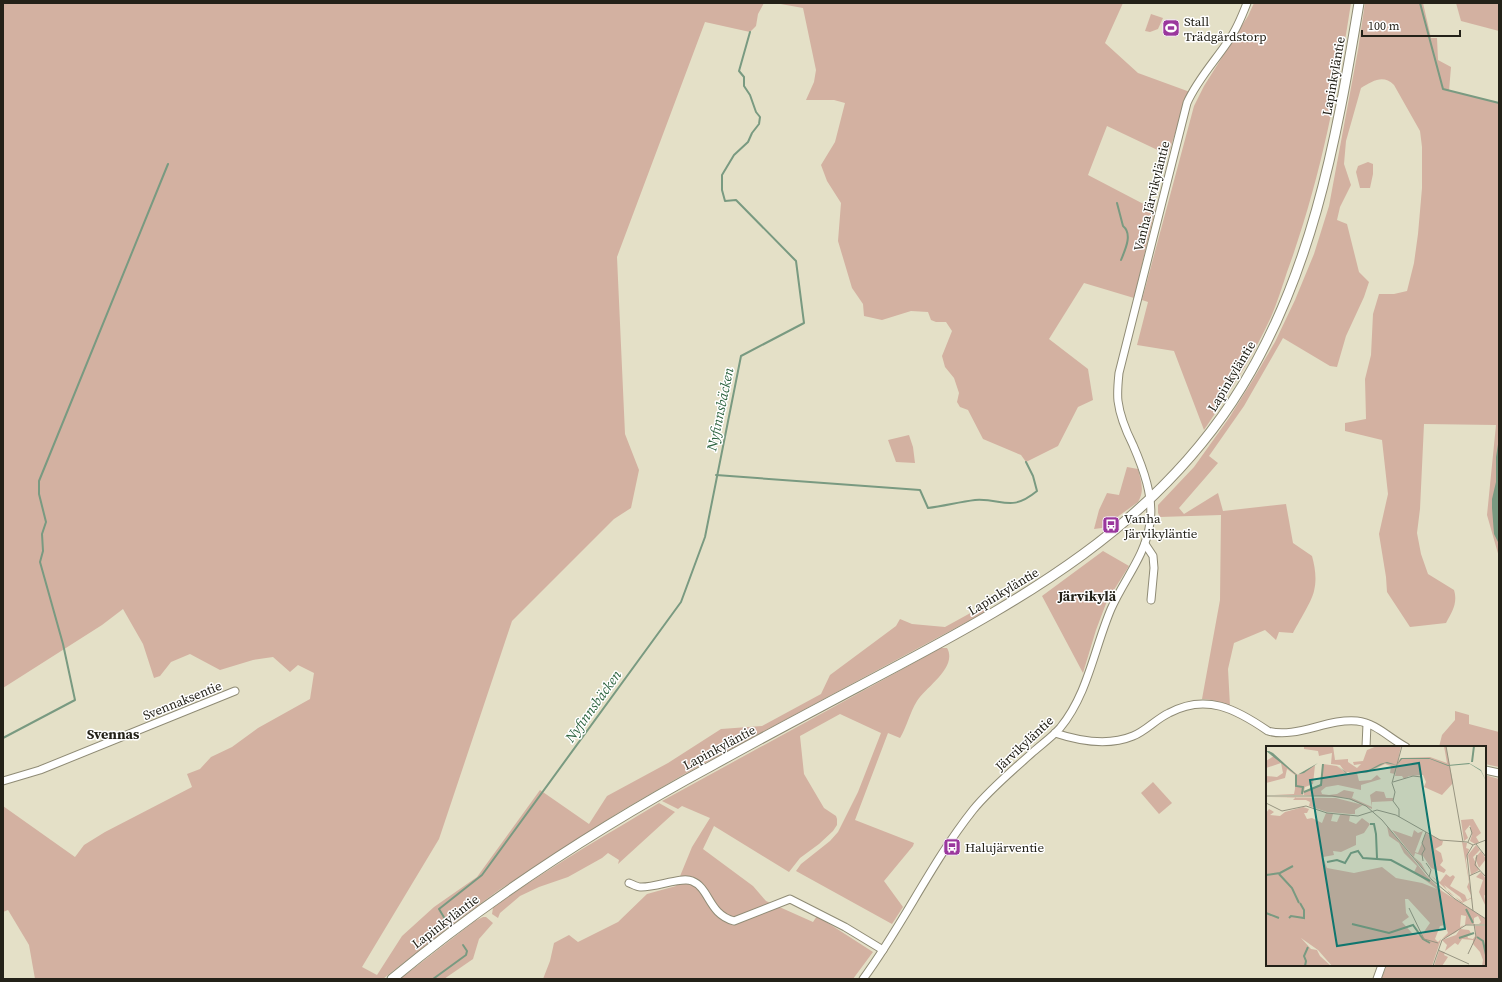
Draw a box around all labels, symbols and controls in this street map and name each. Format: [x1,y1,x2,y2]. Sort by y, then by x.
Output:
scale bar [1362,12,1460,38]
place label: Stall Trädgårdstorp [1184,13,1267,45]
sports icon: Stall Trädgårdstorp [1161,18,1181,38]
text: 100 m [1368,18,1400,34]
street label: Lapinkyläntie [1318,35,1349,117]
street label: Vanha Järvikyläntie [1130,139,1174,253]
street label: Lapinkyläntie [1204,337,1259,415]
water label: Nyfinnsbäcken [701,365,739,453]
place label: Vanha Järvikyläntie [1123,510,1198,542]
bus stop icon: Vanha Järvikyläntie [1101,515,1121,535]
street label: Lapinkyläntie [965,563,1042,619]
district label: Järvikylä [1057,586,1117,606]
water label: Nyfinnsbäcken [559,666,626,747]
street label: Svennaksentie [140,677,224,724]
street label: Järvikyläntie [991,712,1057,775]
street label: Lapinkyläntie [680,721,759,774]
district label: Svennas [87,724,140,744]
inset map [1266,746,1486,966]
bus stop icon: Halujärventie [942,837,962,857]
place label: Halujärventie [965,839,1044,856]
street label: Lapinkyläntie [408,890,483,952]

